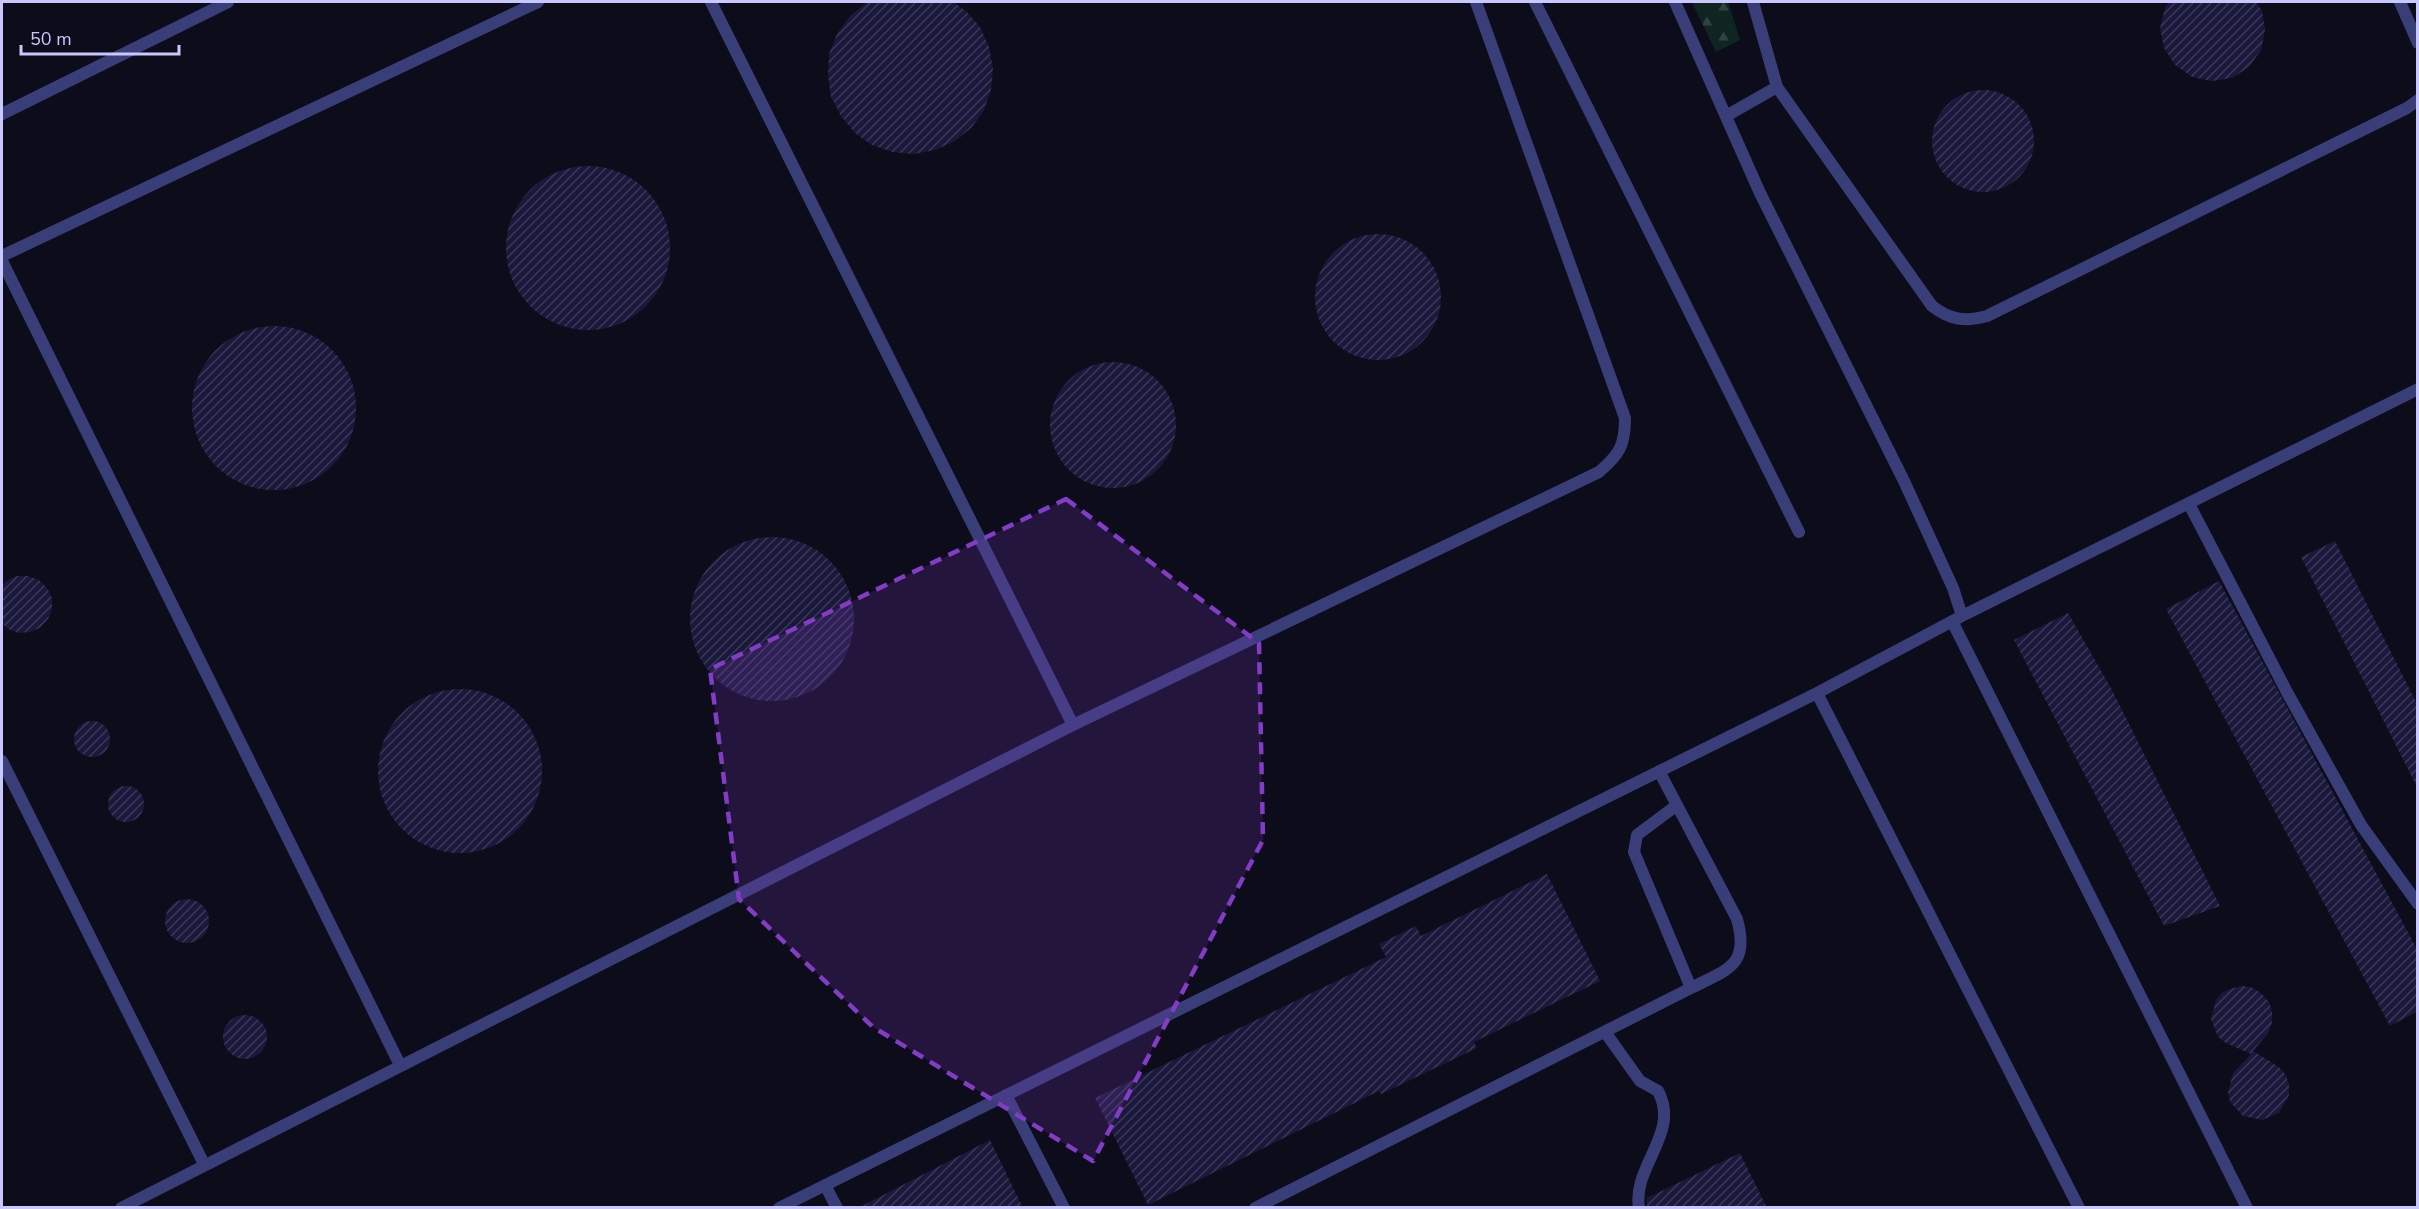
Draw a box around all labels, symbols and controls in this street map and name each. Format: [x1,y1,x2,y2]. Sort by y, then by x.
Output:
scale bar [21,18,178,56]
text: 50 m [30,27,72,51]

